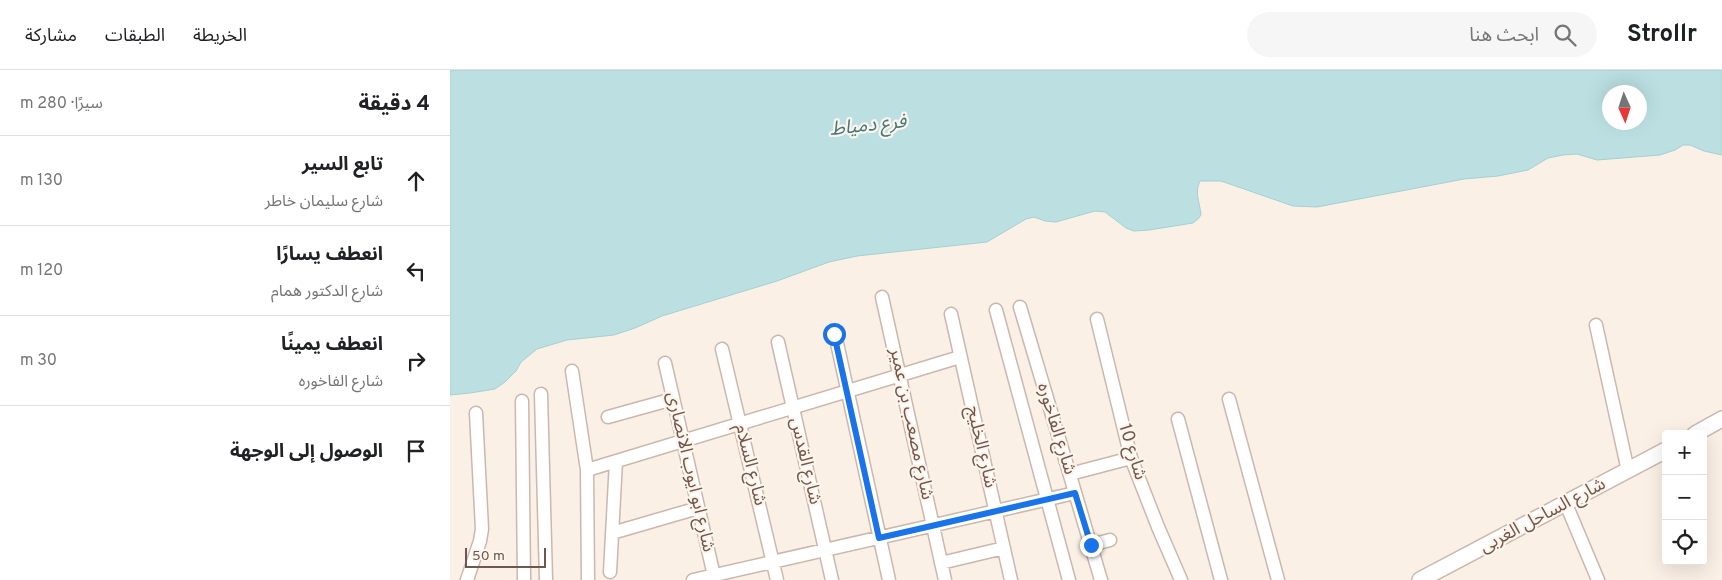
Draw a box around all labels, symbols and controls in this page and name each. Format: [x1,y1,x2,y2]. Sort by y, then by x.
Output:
search box [1247,12,1597,57]
text: Strollr [1627,20,1697,50]
icon: search [1551,21,1579,49]
text: ابحث هنا [1469,24,1539,48]
text: مشاركة [25,25,77,48]
text: الطبقات [105,25,165,48]
text: الخريطة [193,25,247,48]
north arrow [1602,85,1647,130]
text: 4 دقيقة [358,91,430,118]
text: سيرًا · 280 m [20,94,103,114]
water label: فرع دمياط [829,110,909,143]
text: تابع السير [302,153,383,177]
icon: ahead [402,167,430,195]
text: 130 m [20,171,63,191]
text: شارع سليمان خاطر [265,192,383,212]
text: انعطف يسارًا [276,243,383,267]
icon: left [402,257,430,285]
text: 120 m [20,261,63,281]
text: شارع الدكتور همام [271,282,383,302]
route start [823,323,846,346]
text: انعطف يمينًا [281,333,383,357]
street label: شارع مصعب بن عمير [882,345,938,502]
icon: right [402,347,430,375]
text: 30 m [20,351,57,371]
text: شارع الفاخوره [299,372,383,392]
street label: شارع الفاخوره [1030,380,1081,478]
street label: شارع ابو ايوب الانصارى [659,390,720,555]
street label: شارع الخليج [959,404,1002,491]
street label: شارع القدس [783,415,826,507]
street label: شارع 10 [1112,421,1151,483]
street label: شارع السلام [728,422,771,508]
map controls [1662,430,1707,565]
button: + [1662,430,1707,475]
icon: arrive [402,437,430,465]
text: الوصول إلى الوجهة [230,440,383,464]
street label: شارع الساحل الغربى [1476,473,1611,560]
button: − [1662,475,1707,520]
button: locate [1662,520,1707,565]
route end [1080,534,1103,557]
scale bar [465,545,546,568]
text: 50 m [472,548,505,565]

